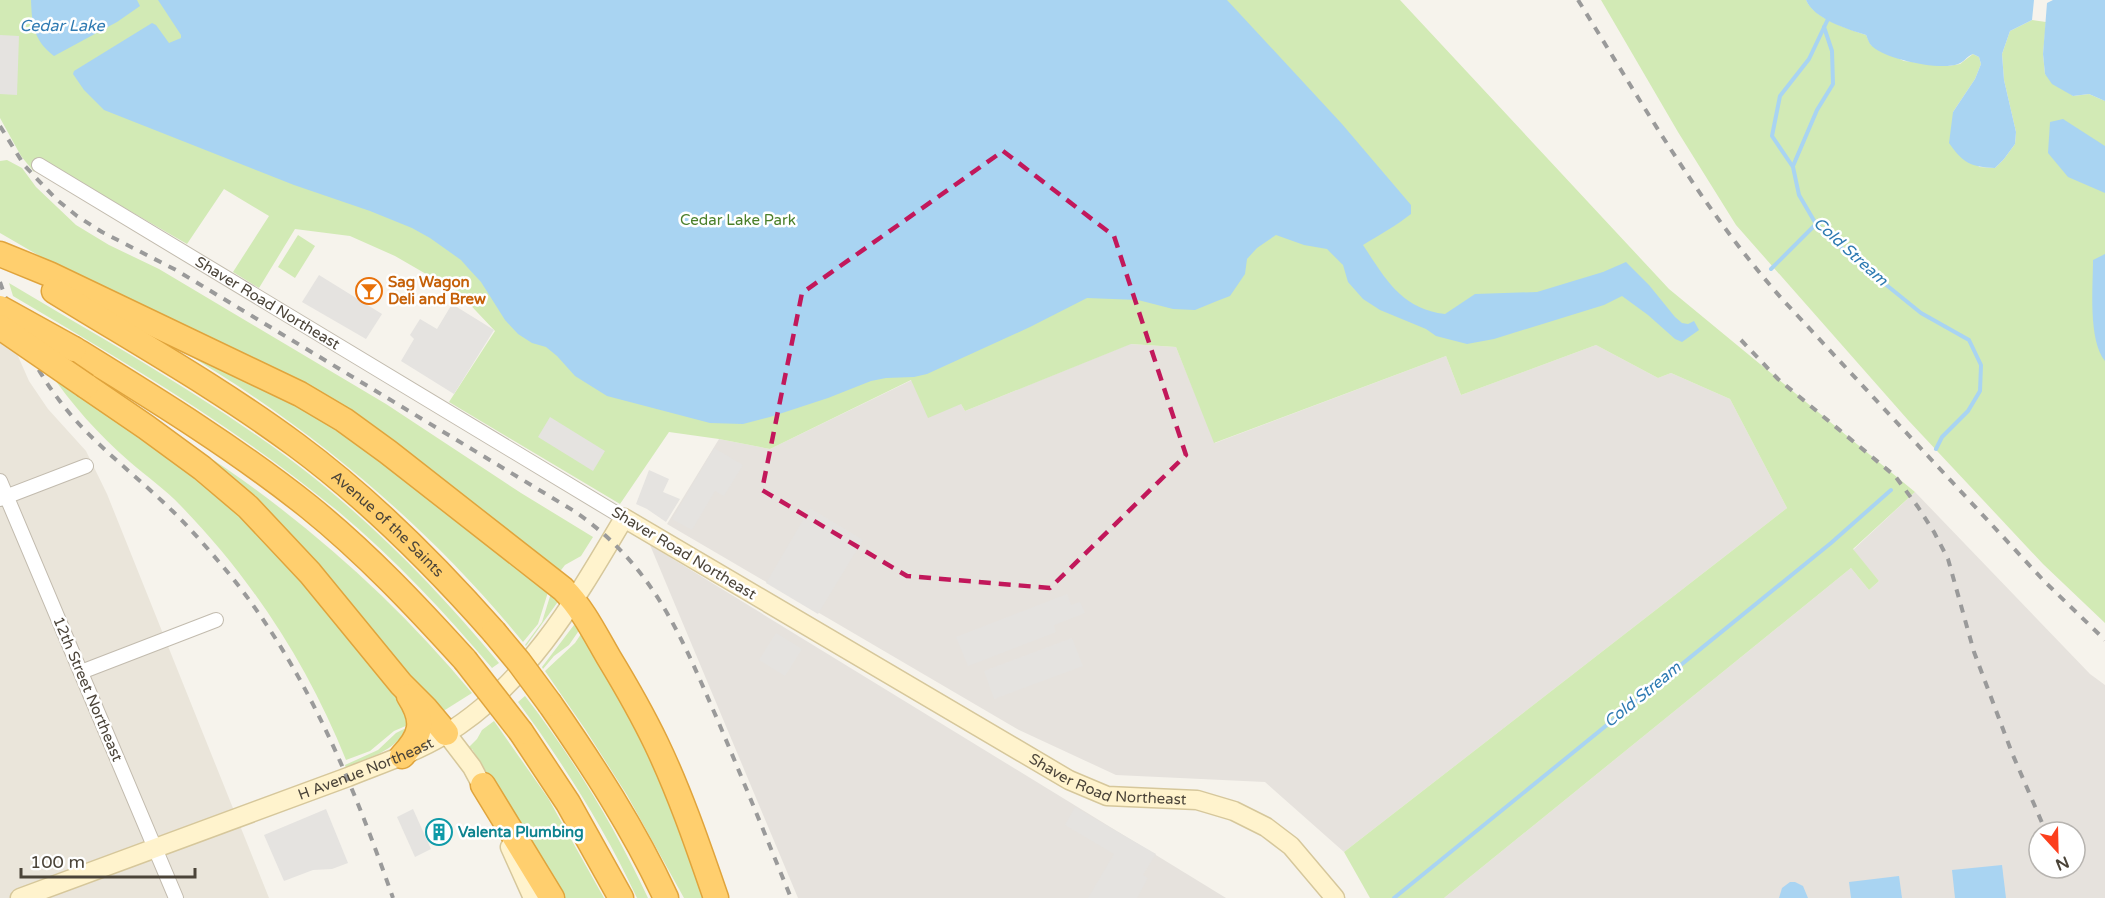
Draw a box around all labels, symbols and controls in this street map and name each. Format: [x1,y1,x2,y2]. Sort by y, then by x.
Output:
water label: Cedar Lake [19,16,106,36]
park label: Cedar Lake Park [680,211,796,229]
water label: Cold Stream [1809,213,1892,291]
street label: Shaver Road Northeast [192,252,343,354]
place label: Sag Wagon Deli and Brew [388,273,486,308]
bar icon: Sag Wagon Deli and Brew [354,276,384,306]
street label: Avenue of the Saints [328,467,447,581]
street label: Shaver Road Northeast [608,503,760,603]
street label: 12th Street Northeast [49,614,127,764]
water label: Cold Stream [1600,658,1685,732]
street label: H Avenue Northeast [295,733,437,804]
street label: Shaver Road Northeast [1026,750,1187,809]
building icon: Valenta Plumbing [424,817,454,847]
north arrow [2027,820,2087,880]
place label: Valenta Plumbing [458,823,584,842]
scale bar [21,841,195,879]
text: 100 m [30,851,85,873]
text: N [2053,851,2072,875]

